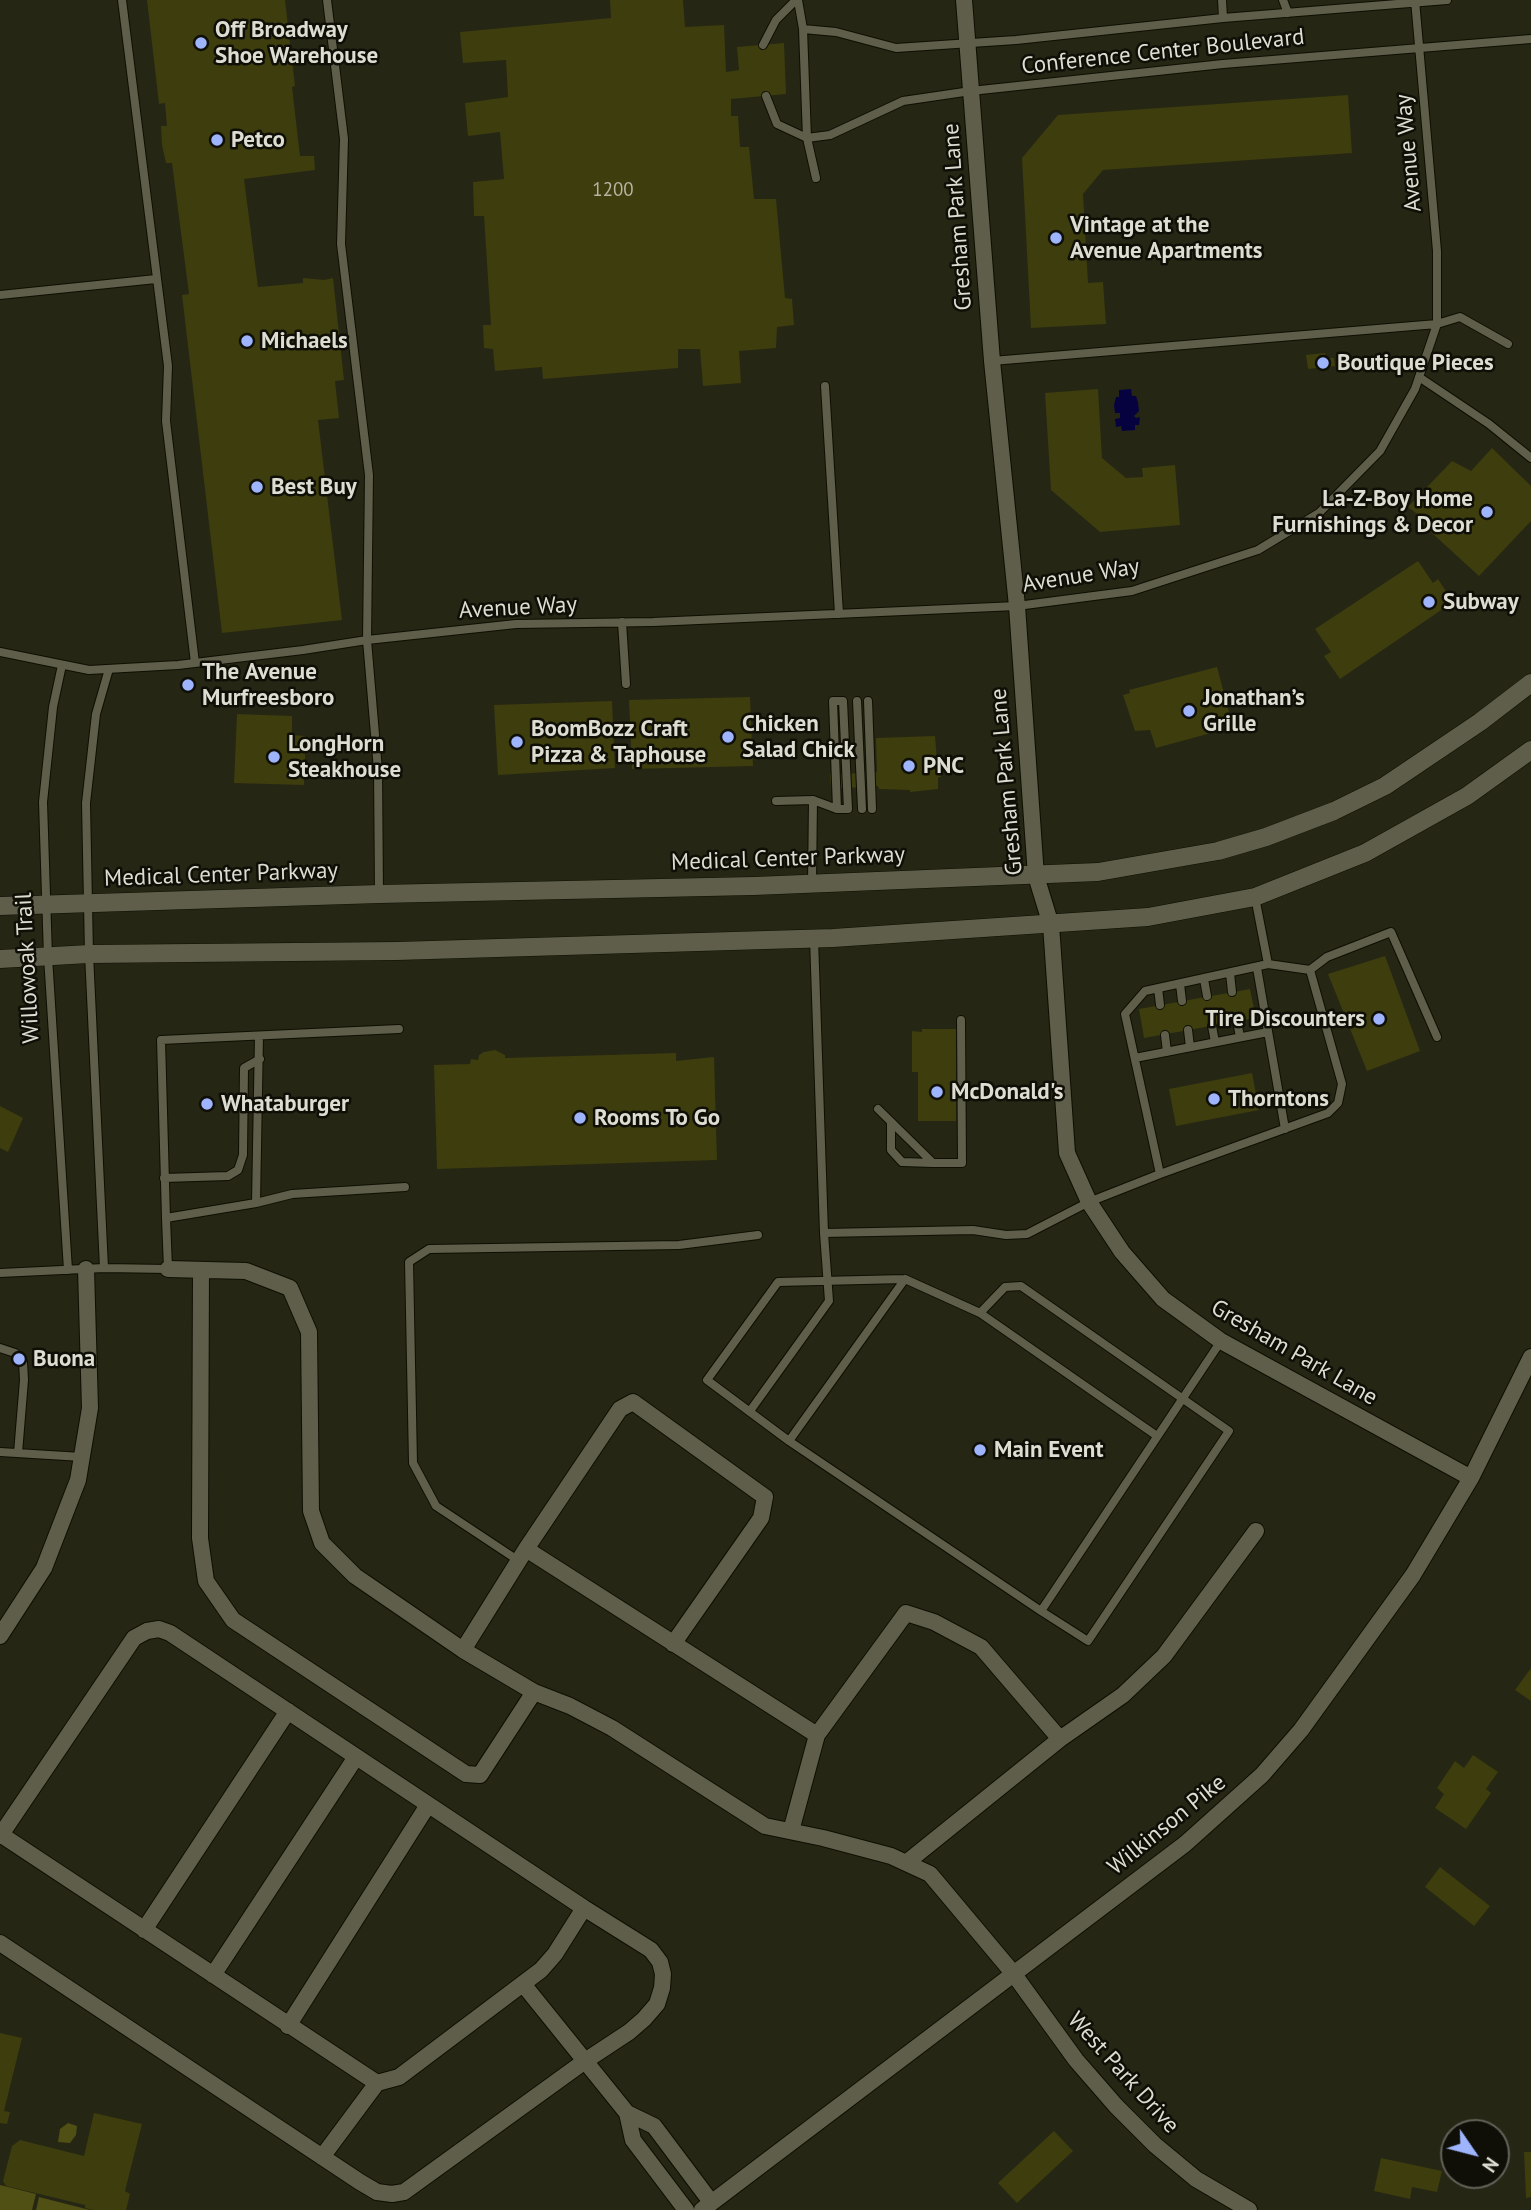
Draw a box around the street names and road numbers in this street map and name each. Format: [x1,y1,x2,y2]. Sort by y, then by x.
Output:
street label: Conference Center Boulevard [1020,23,1306,81]
street label: Avenue Way [1390,93,1428,213]
street label: Gresham Park Lane [938,122,978,312]
street label: Avenue Way [1020,553,1142,599]
street label: Avenue Way [458,591,578,625]
street label: Gresham Park Lane [985,687,1029,877]
street label: Medical Center Parkway [671,841,905,877]
street label: Medical Center Parkway [104,857,338,893]
street label: Willowoak Trail [10,892,46,1044]
street label: Gresham Park Lane [1206,1294,1382,1412]
street label: Wilkinson Pike [1102,1769,1232,1881]
street label: West Park Drive [1061,2007,1185,2139]

